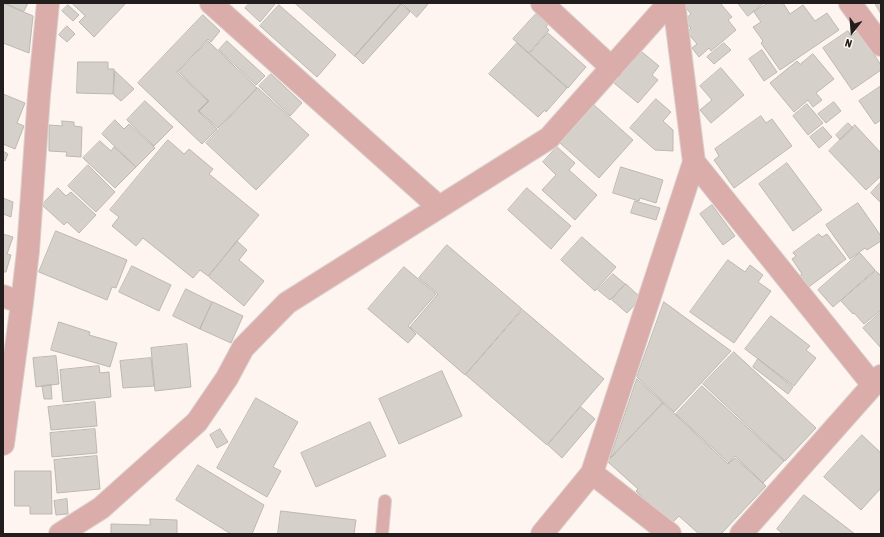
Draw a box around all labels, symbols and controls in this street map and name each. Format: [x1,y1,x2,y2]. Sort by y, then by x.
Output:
north arrow [832,12,872,52]
text: N [844,37,853,50]

